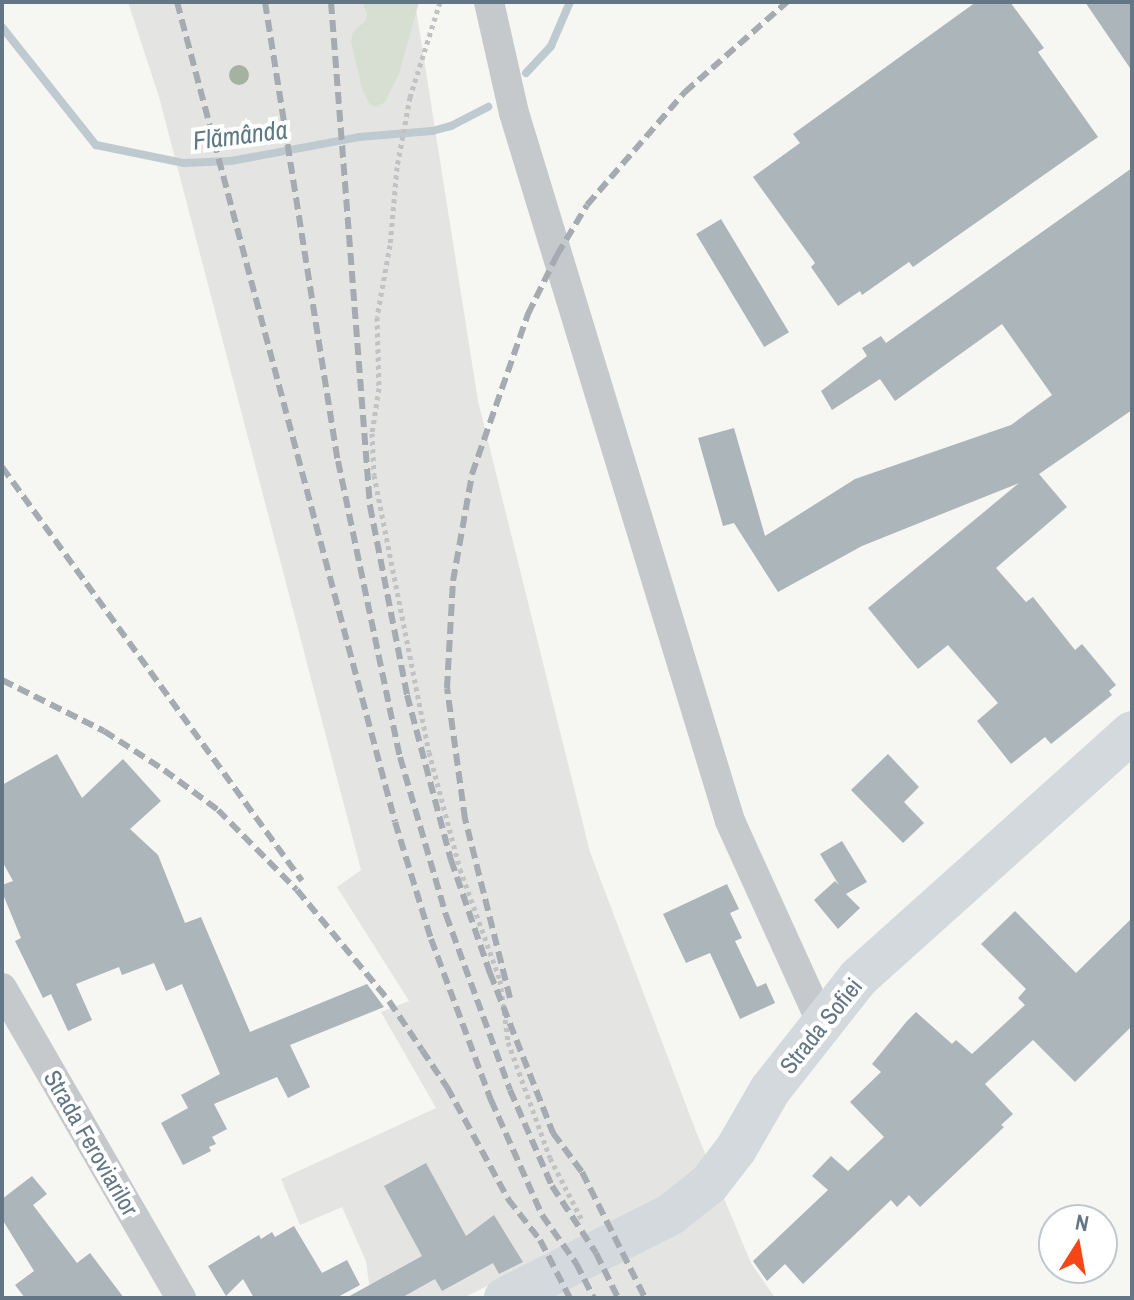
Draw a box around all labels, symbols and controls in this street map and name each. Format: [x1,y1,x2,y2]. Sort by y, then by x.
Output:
water label: Flămânda [191,114,289,156]
street label: Strada Sofiei [774,972,868,1080]
street label: Strada Feroviarilor [38,1065,144,1221]
north arrow [1038,1204,1118,1284]
text: N [1073,1206,1091,1238]

